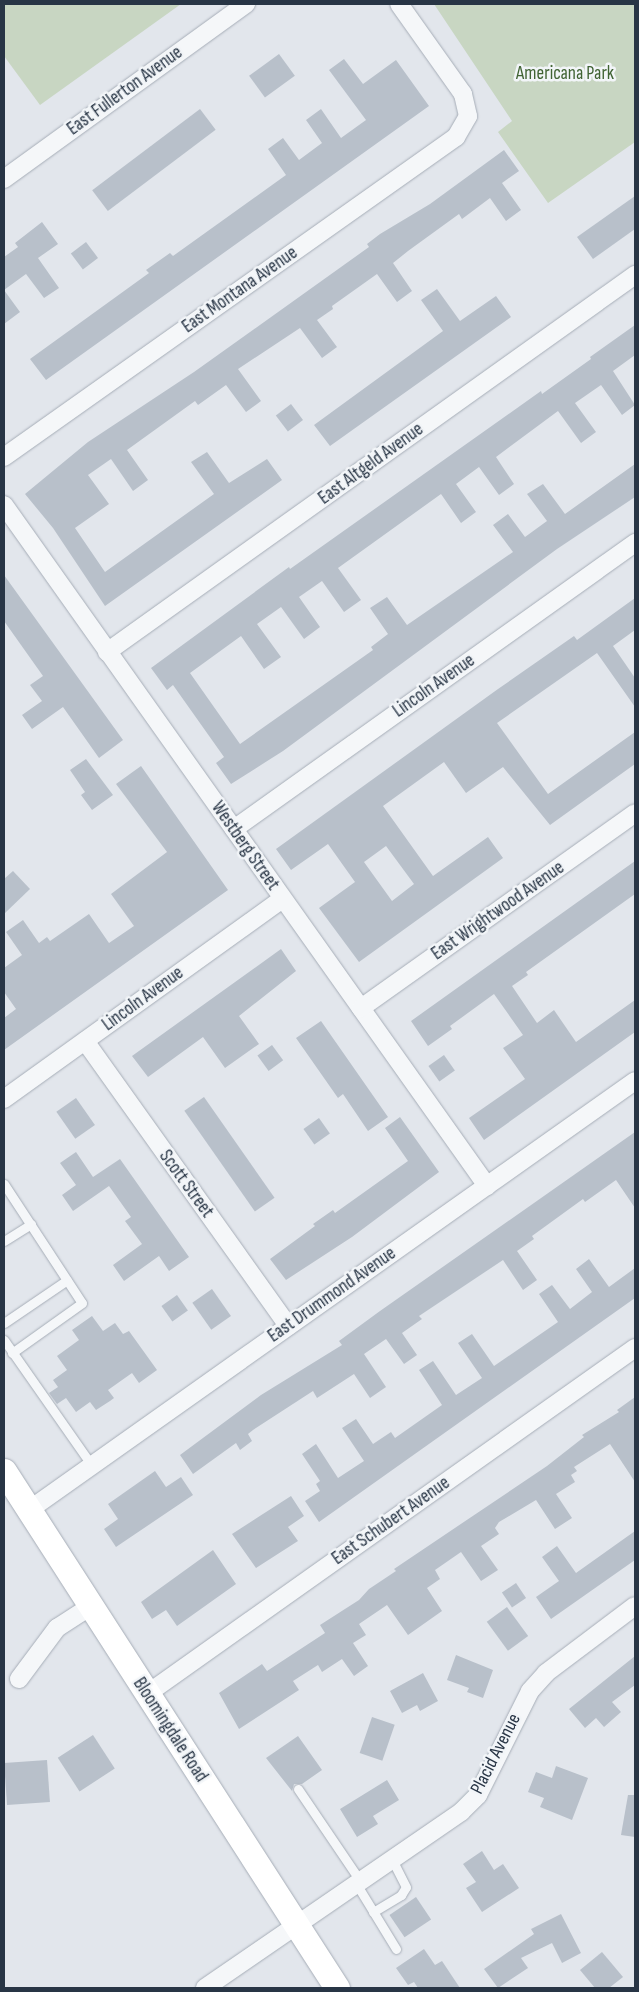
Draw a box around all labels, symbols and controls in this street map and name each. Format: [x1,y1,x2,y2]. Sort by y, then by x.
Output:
street label: East Fullerton Avenue [63,41,187,141]
park label: Americana Park [516,63,614,85]
street label: East Montana Avenue [178,242,302,338]
street label: East Altgeld Avenue [314,418,428,510]
street label: Lincoln Avenue [388,649,480,723]
street label: Westberg Street [206,797,284,895]
street label: East Wrightwood Avenue [427,857,569,965]
street label: Lincoln Avenue [98,962,188,1036]
street label: Scott Street [154,1146,218,1222]
street label: East Drummond Avenue [264,1242,400,1348]
street label: East Schubert Avenue [328,1472,454,1570]
street label: Bloomingdale Road [128,1673,212,1787]
street label: Placid Avenue [466,1710,526,1798]

